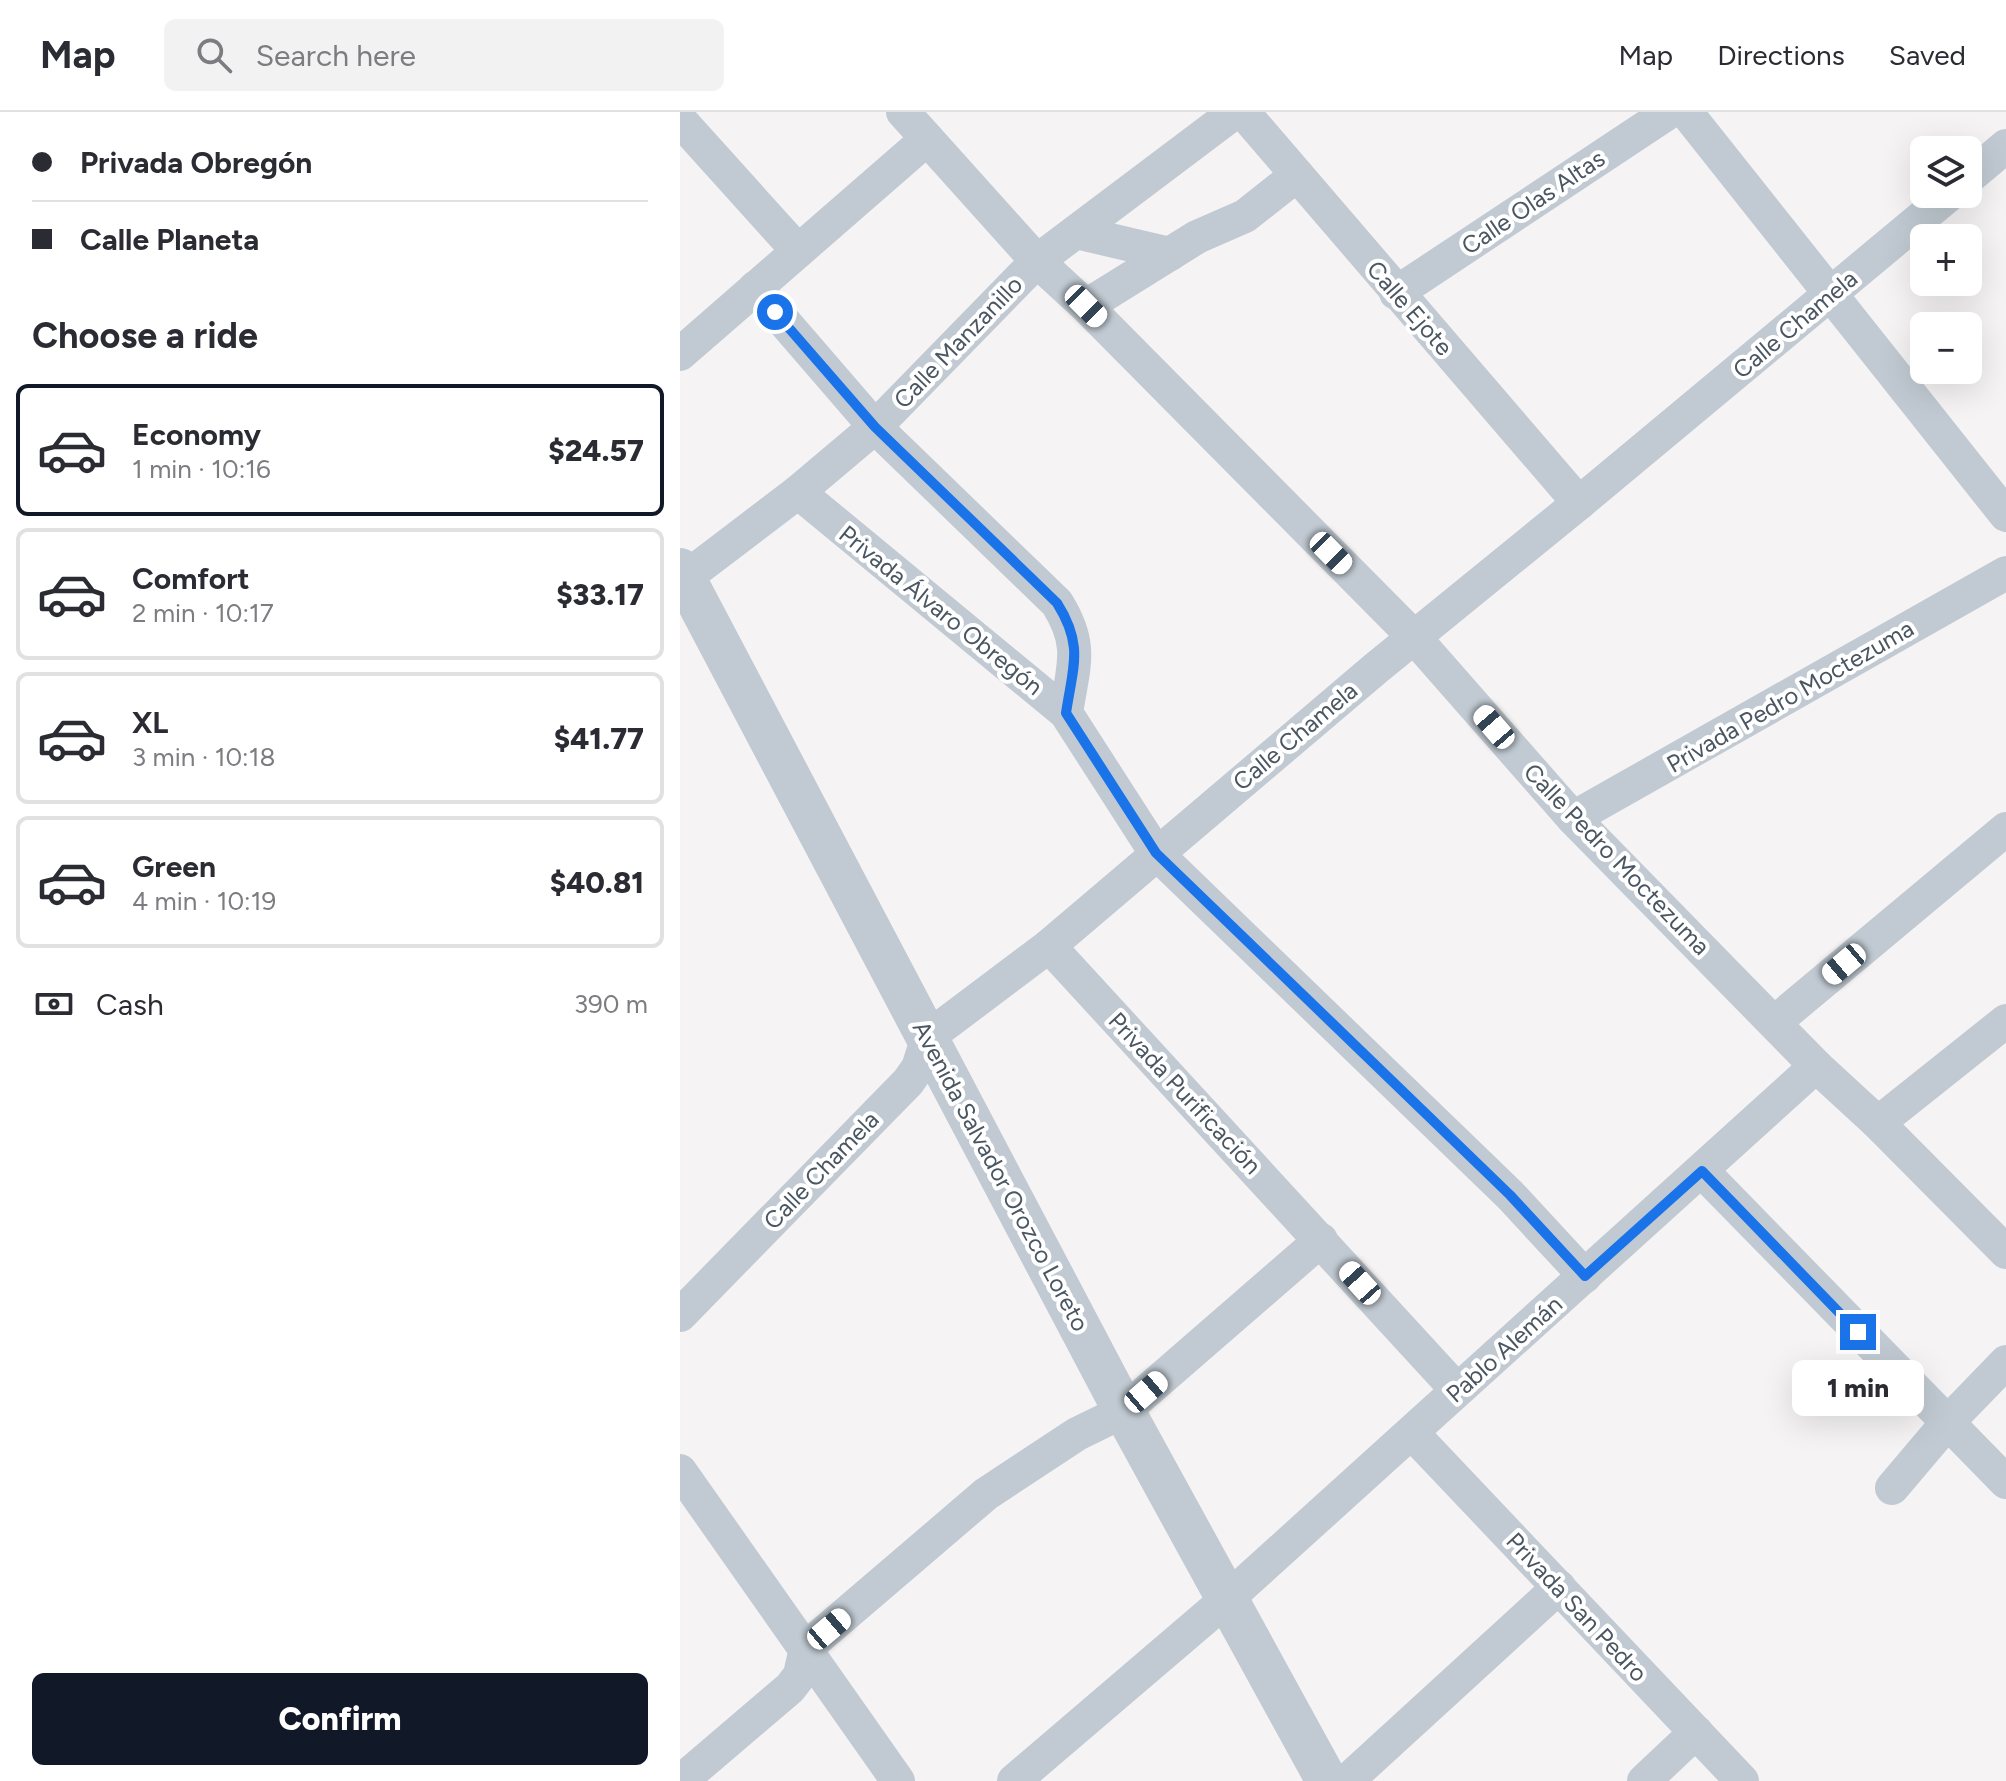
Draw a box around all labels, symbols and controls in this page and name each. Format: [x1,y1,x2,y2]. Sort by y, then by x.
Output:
search box [164,19,724,91]
text: Map [40,32,116,78]
icon: search [192,33,236,77]
text: Search here [256,37,416,74]
text: Map [1619,38,1673,72]
text: Directions [1717,38,1845,72]
text: Saved [1889,38,1966,72]
map controls [1910,136,1982,384]
button: layers [1910,136,1982,208]
street label: Calle Olas Altas [1456,143,1610,261]
text: Privada Obregón [80,144,312,181]
text: Calle Planeta [80,221,259,258]
button: + [1910,224,1982,296]
street label: Calle Ejote [1361,255,1459,361]
street label: Calle Chamela [1727,264,1863,384]
street label: Calle Manzanillo [888,270,1028,414]
car [1061,281,1111,331]
route start [757,294,793,330]
button: − [1910,312,1982,384]
text: Choose a ride [32,314,258,357]
icon: car [36,414,108,486]
text: Economy [132,416,261,453]
text: $24.57 [548,432,644,469]
text: 1 min · 10:16 [132,453,271,485]
street label: Privada Álvaro Obregón [833,519,1049,701]
car [1306,528,1356,578]
icon: car [36,558,108,630]
text: Comfort [132,560,250,597]
text: $33.17 [556,576,644,613]
text: 2 min · 10:17 [132,597,274,629]
street label: Privada Pedro Moctezuma [1661,613,1919,779]
street label: Calle Chamela [1227,676,1363,796]
car [1469,701,1519,753]
icon: car [36,702,108,774]
text: XL [132,704,168,741]
text: $41.77 [554,720,644,757]
text: 3 min · 10:18 [132,741,275,773]
street label: Calle Pedro Moctezuma [1518,757,1716,961]
icon: car [36,846,108,918]
text: Green [132,848,216,885]
text: $40.81 [550,864,644,901]
text: 4 min · 10:19 [132,885,276,917]
car [1818,939,1870,989]
icon: cash [32,982,76,1026]
text: Cash [96,986,164,1023]
text: 390 m [574,988,648,1020]
street label: Privada Purificación [1103,1006,1267,1180]
street label: Avenida Salvador Orozco Loreto [907,1016,1095,1336]
street label: Calle Chamela [757,1105,885,1235]
car [1335,1257,1385,1309]
street label: Pablo Alemán [1440,1289,1568,1409]
route end [1840,1314,1876,1350]
callout: 1 min [1792,1360,1924,1416]
car [1120,1367,1172,1417]
text: 1 min [1827,1372,1889,1404]
street label: Privada San Pedro [1500,1526,1654,1688]
car [803,1604,855,1654]
button: Confirm [32,1673,648,1765]

